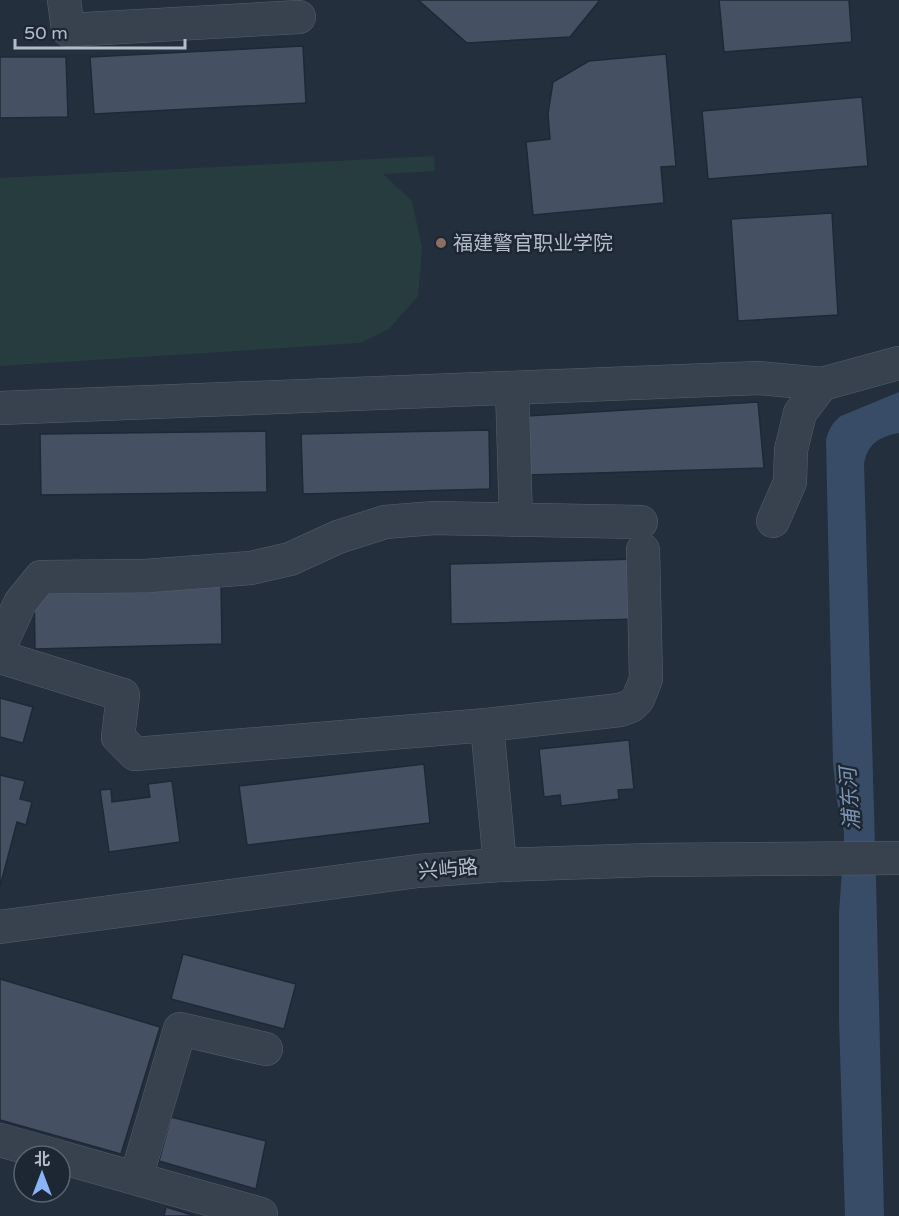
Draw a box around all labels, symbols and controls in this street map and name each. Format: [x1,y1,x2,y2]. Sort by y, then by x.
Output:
scale bar [15,12,184,50]
text: 50 m [24,22,68,44]
place label: 福建警官职业学院 [453,232,613,256]
marker: 福建警官职业学院 [434,236,448,250]
water label: 浦东河 [836,763,865,831]
street label: 兴屿路 [417,855,479,885]
north arrow [12,1144,72,1204]
text: 北 [34,1150,50,1170]

